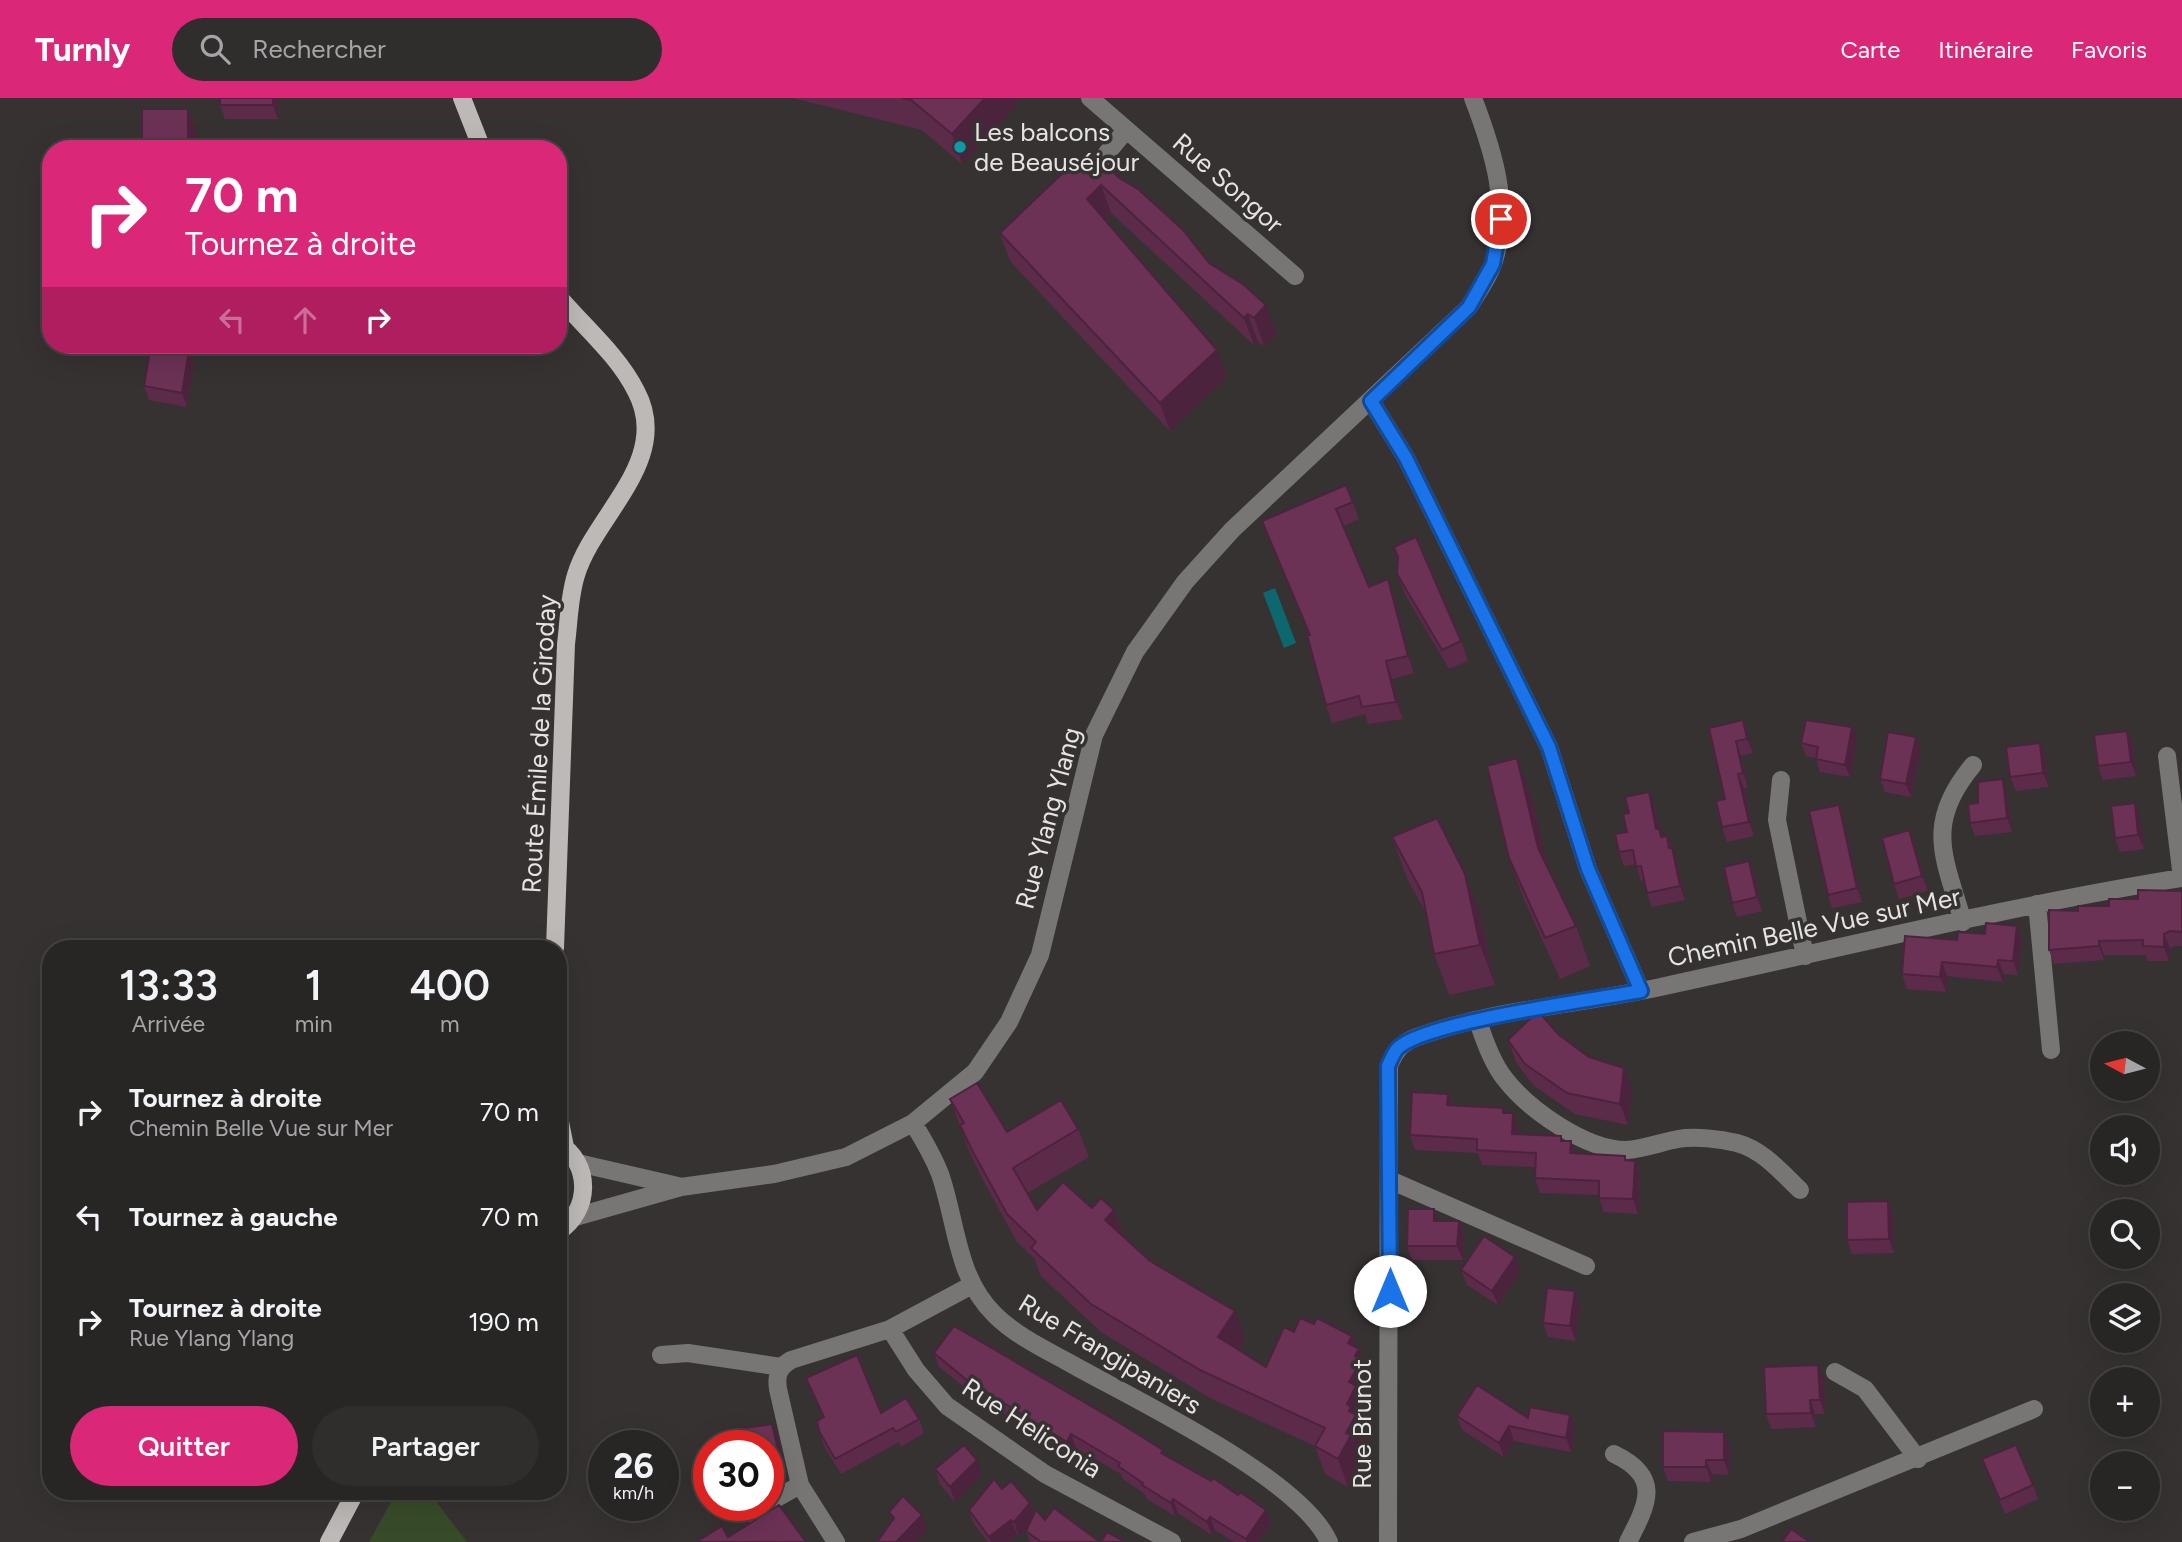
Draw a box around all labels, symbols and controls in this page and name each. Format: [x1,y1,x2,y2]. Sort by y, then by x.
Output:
search box [172,18,662,81]
text: Turnly [35,30,130,69]
icon: search [196,30,234,68]
text: Rechercher [252,33,386,65]
text: Carte [1840,35,1900,64]
text: Itinéraire [1938,35,2033,64]
text: Favoris [2071,35,2147,64]
place label: Les balcons de Beauséjour [974,116,1140,178]
street label: Rue Songor [1166,126,1290,240]
marker: Les balcons de Beauséjour [952,139,968,155]
text: 70 m [185,165,298,224]
icon: right [70,168,161,259]
pin [1471,189,1531,249]
icon: arrive [1482,200,1520,238]
text: Tournez à droite [185,225,416,263]
icon: left [213,301,251,339]
icon: ahead [286,301,324,339]
icon: right [359,301,397,339]
street label: Route Émile de la Giroday [515,594,563,894]
street label: Rue Ylang Ylang [1008,724,1088,912]
street label: Chemin Belle Vue sur Mer [1665,880,1964,974]
text: 13:33 [119,960,218,1011]
text: 1 [305,960,322,1011]
text: 400 [409,960,490,1011]
text: Arrivée [132,1010,205,1038]
text: min [295,1010,333,1038]
text: m [440,1010,460,1038]
north arrow [2090,1031,2160,1101]
map controls [2090,1031,2160,1521]
text: Tournez à droite [129,1082,322,1114]
icon: right [70,1093,108,1131]
text: 70 m [480,1096,539,1128]
text: Chemin Belle Vue sur Mer [129,1114,393,1142]
button: sound [2090,1115,2160,1185]
icon: left [70,1198,108,1236]
button: search [2090,1199,2160,1269]
text: Tournez à gauche [129,1201,338,1233]
text: 70 m [480,1201,539,1233]
position arrow [1353,1254,1427,1328]
button: layers [2090,1283,2160,1353]
street label: Rue Frangipaniers [1013,1287,1207,1421]
text: Tournez à droite [129,1292,322,1324]
icon: right [70,1303,108,1341]
text: 190 m [468,1306,539,1338]
text: Rue Ylang Ylang [129,1324,294,1352]
street label: Rue Brunot [1346,1359,1378,1489]
button: + [2090,1367,2160,1437]
street label: Rue Heliconia [956,1371,1108,1485]
button: Quitter [70,1406,298,1486]
button: Partager [312,1406,539,1486]
speed limit sign: 30 [693,1430,784,1521]
text: 26 [613,1445,654,1487]
button: − [2090,1451,2160,1521]
text: km/h [613,1482,654,1504]

